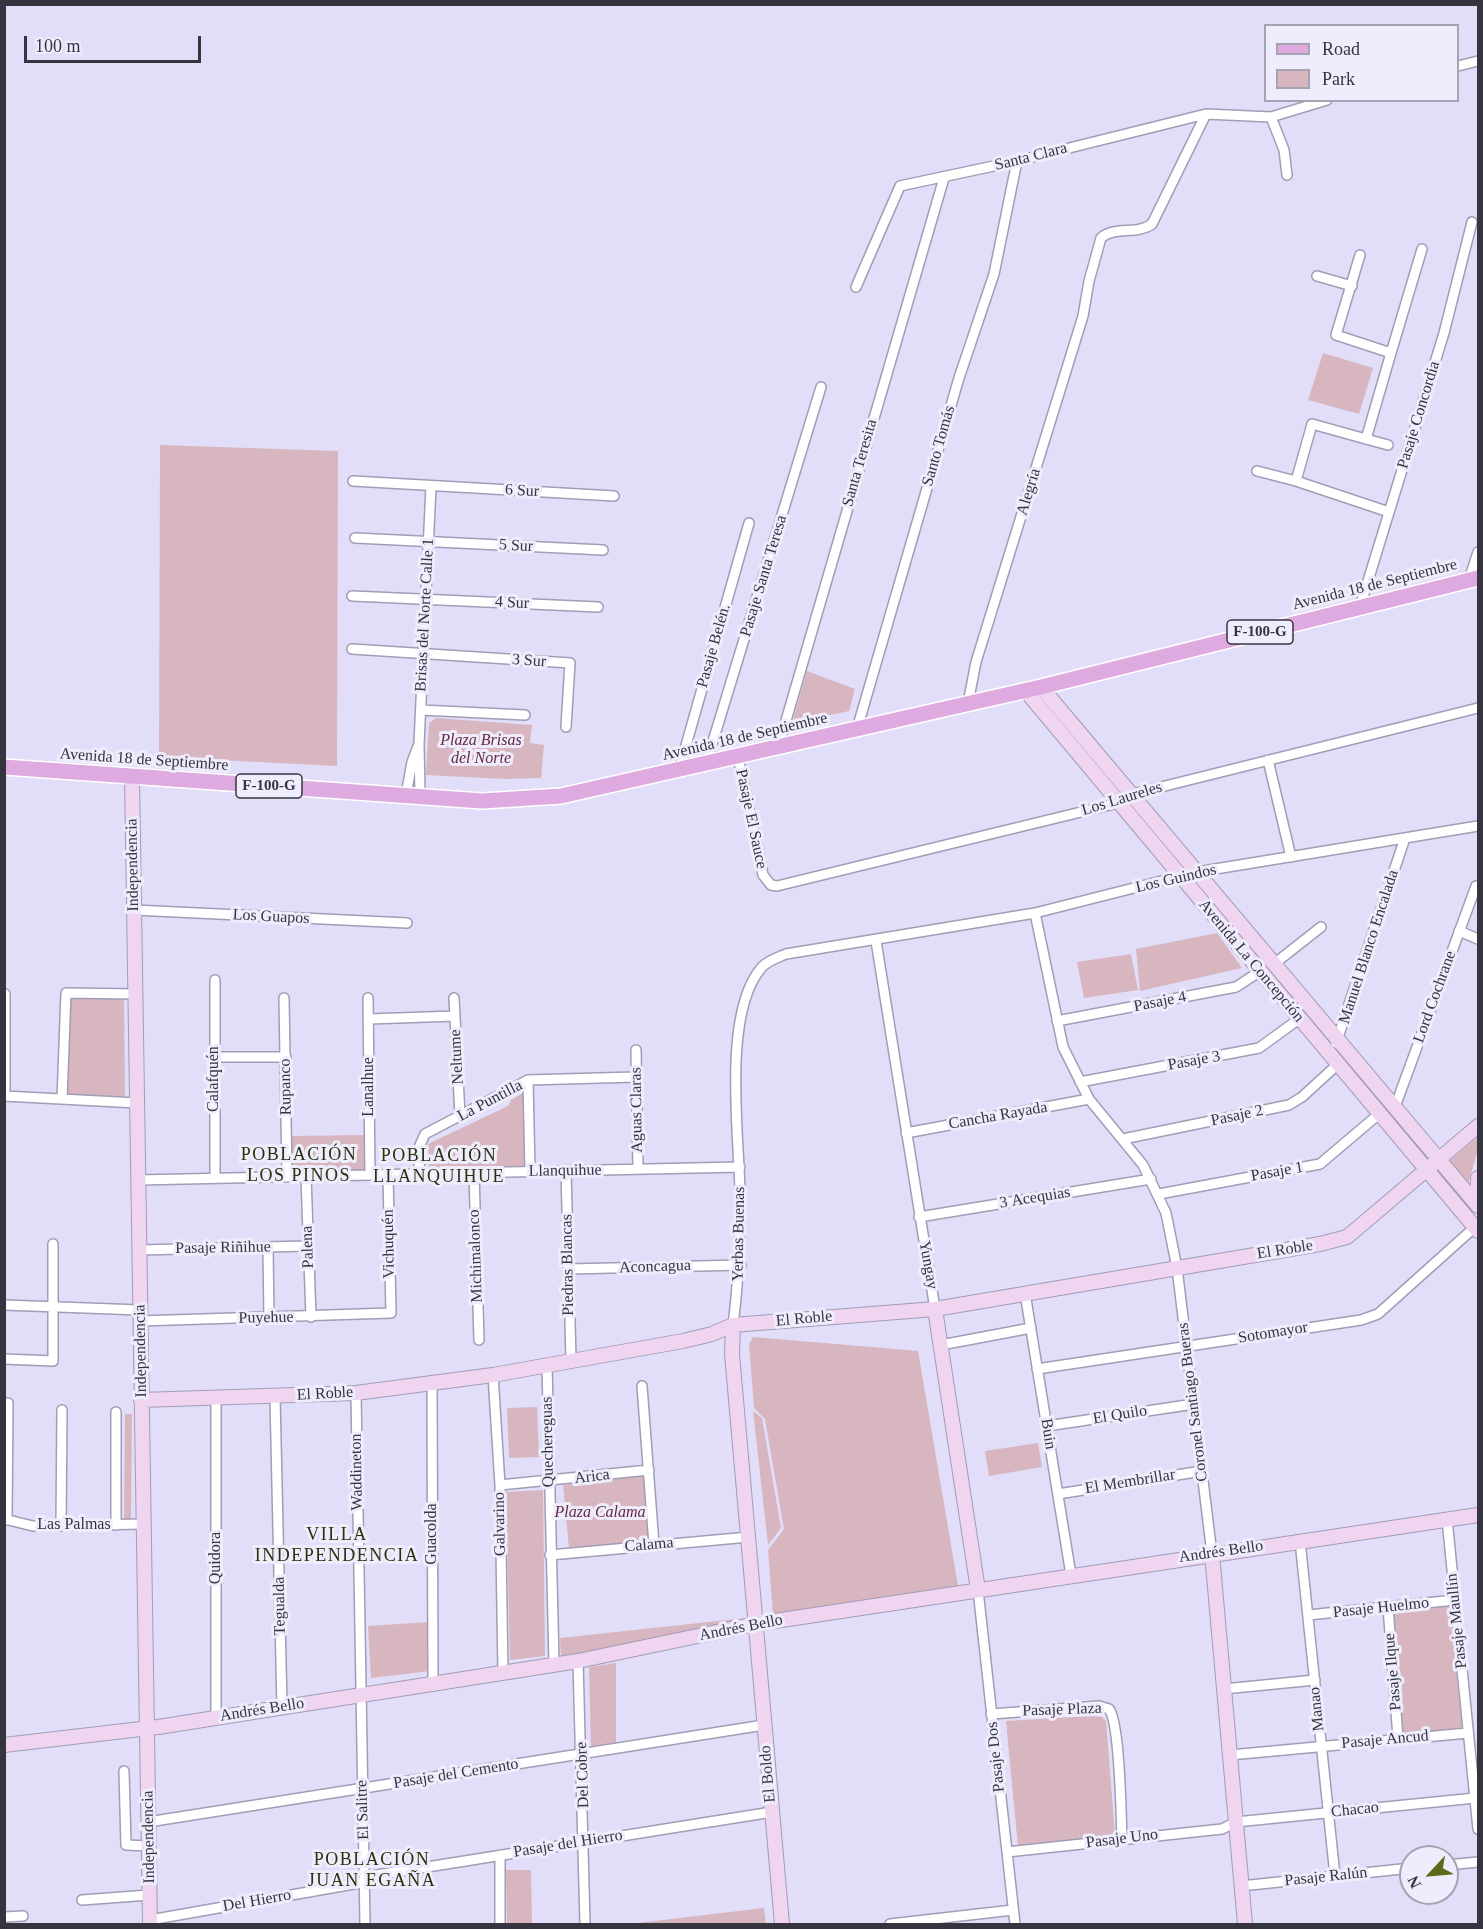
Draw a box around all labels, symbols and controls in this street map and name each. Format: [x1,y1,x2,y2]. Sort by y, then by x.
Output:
scale bar [27,24,204,62]
legend [1264,24,1459,102]
text: 100 m [35,36,81,56]
text: Road [1322,39,1360,59]
text: Park [1322,69,1355,89]
street label: Santa Clara [993,139,1069,175]
street label: Pasaje Concordia [1394,359,1444,471]
street label: Santo Tomás [918,404,960,488]
street label: Santa Teresita [838,417,882,509]
street label: Alegría [1013,466,1045,518]
street label: 6 Sur [504,481,540,501]
street label: Pasaje Santa Teresa [736,513,792,639]
street label: 5 Sur [498,536,534,556]
street label: Brisas del Norte Calle 1 [411,538,439,692]
street label: Avenida 18 de Septiembre [1291,555,1459,615]
street label: 4 Sur [494,593,530,613]
street label: Pasaje Belén. [693,602,735,690]
road number: F-100-G [1227,620,1293,644]
street label: 3 Sur [511,650,547,672]
street label: Avenida 18 de Septiembre [661,709,829,765]
park label: Plaza Brisas del Norte [440,731,522,769]
street label: Avenida 18 de Septiembre [59,745,229,775]
street label: Pasaje El Sauce [731,767,771,871]
road number: F-100-G [236,774,302,798]
street label: Los Laureles [1079,778,1165,820]
street label: Independencia [123,818,143,912]
street label: Los Guindos [1134,860,1218,898]
street label: Manuel Blanco Encalada [1335,868,1403,1026]
street label: Avenida La Concepción [1194,896,1308,1026]
street label: Los Guapos [232,905,310,929]
street label: Lord Cochrane [1409,948,1461,1046]
street label: Pasaje 4 [1132,988,1188,1016]
street label: Neltume [446,1029,468,1085]
street label: Calafquén [204,1046,224,1112]
street label: Pasaje 3 [1166,1047,1222,1075]
street label: Lanalhue [359,1057,379,1117]
street label: Rupanco [276,1058,296,1116]
street label: Aguas Claras [627,1067,647,1153]
street label: La Puntilla [454,1076,526,1126]
street label: Cancha Rayada [947,1098,1049,1134]
street label: Pasaje 2 [1209,1101,1265,1131]
district label: POBLACIÓN LOS PINOS [241,1144,357,1186]
district label: POBLACIÓN LLANQUIHUE [373,1145,505,1188]
street label: Pasaje 1 [1249,1158,1305,1186]
street label: Llanquihue [528,1161,602,1181]
street label: 3 Acequias [998,1183,1072,1213]
street label: Yerbas Buenas [729,1186,749,1282]
street label: Vichuquén [379,1209,399,1279]
street label: Michimalonco [465,1209,487,1303]
street label: Piedras Blancas [558,1214,578,1316]
street label: Palena [298,1225,318,1269]
street label: El Roble [1256,1236,1314,1264]
street label: Pasaje Riñihue [175,1238,271,1258]
street label: Yungay [914,1239,942,1291]
street label: Aconcagua [619,1256,691,1278]
street label: Independencia [131,1304,151,1398]
street label: El Roble [775,1307,833,1331]
street label: Puyehue [238,1308,294,1328]
street label: Sotomayor [1237,1318,1309,1348]
street label: Coronel Santiago Bueras [1174,1321,1212,1483]
street label: El Roble [296,1383,354,1405]
street label: Quechereguas [538,1397,558,1487]
street label: El Quilo [1092,1401,1148,1429]
street label: Buin [1036,1417,1060,1451]
street label: Waddineton [347,1433,367,1511]
street label: Arica [573,1465,611,1489]
street label: El Membrillar [1084,1465,1176,1499]
street label: Galvarino [490,1492,510,1556]
street label: Guacolda [422,1503,442,1565]
park label: Plaza Calama [554,1503,646,1523]
street label: Las Palmas [37,1515,111,1535]
district label: VILLA INDEPENDENCIA [255,1524,419,1567]
street label: Quidora [206,1532,226,1584]
street label: Calama [624,1533,674,1557]
street label: Andrés Bello [1178,1537,1264,1567]
street label: Pasaje Maullín [1442,1572,1472,1670]
street label: Tegualda [270,1577,290,1635]
street label: Pasaje Huelmo [1332,1593,1430,1623]
street label: Andrés Bello [698,1610,784,1646]
street label: Pasaje Ilque [1380,1632,1406,1712]
street label: Manao [1305,1686,1329,1732]
street label: Andrés Bello [219,1694,305,1726]
street label: Pasaje Plaza [1022,1699,1102,1721]
street label: Pasaje Dos [983,1721,1009,1793]
street label: Pasaje Ancud [1341,1727,1429,1753]
street label: Del Cobre [572,1742,594,1808]
street label: El Boldo [756,1745,780,1803]
street label: Pasaje del Cemento [392,1755,520,1793]
street label: El Salitre [352,1780,374,1840]
street label: Independencia [139,1790,159,1884]
street label: Chacao [1330,1798,1380,1822]
street label: Pasaje Uno [1085,1825,1159,1853]
street label: Pasaje del Hierro [512,1826,624,1862]
north arrow [1399,1845,1459,1905]
district label: POBLACIÓN JUAN EGAÑA [308,1849,436,1892]
street label: Pasaje Ralún [1284,1863,1368,1891]
text: N [1404,1873,1424,1891]
street label: Del Hierro [221,1886,293,1916]

